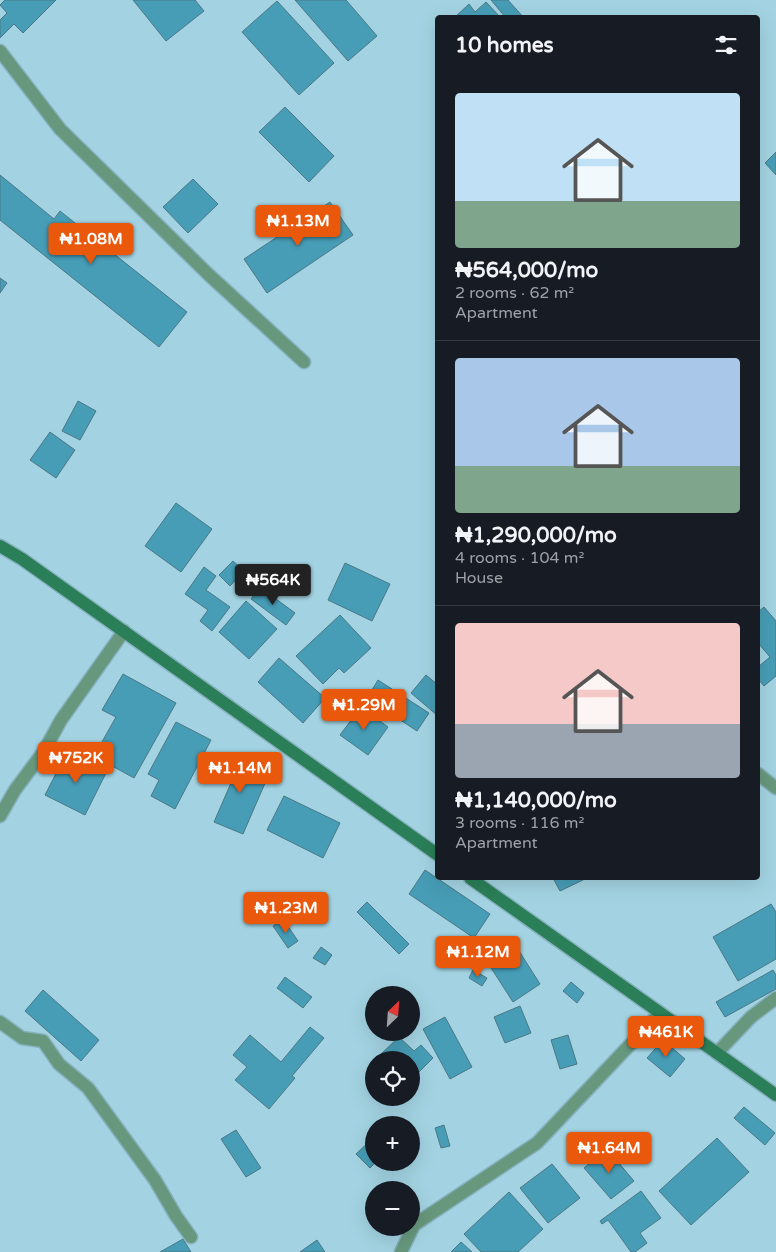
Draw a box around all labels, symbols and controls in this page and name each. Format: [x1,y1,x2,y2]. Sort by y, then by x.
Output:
icon: filters [712,31,740,59]
text: 10 homes [455,33,554,58]
icon: home [553,125,643,215]
pin: ₦1.13M [257,204,339,247]
text: ₦1.13M [266,211,330,231]
pin: ₦1.08M [50,222,132,265]
text: ₦1.08M [59,229,123,249]
text: ₦564,000/mo [455,258,598,283]
text: 2 rooms · 62 m² [455,283,574,303]
text: Apartment [455,303,538,323]
icon: home [553,391,643,481]
text: ₦1,290,000/mo [455,523,617,548]
text: 4 rooms · 104 m² [455,548,584,568]
pin: ₦564K [238,564,308,606]
text: House [455,568,503,588]
text: ₦564K [246,570,300,590]
icon: home [553,656,643,746]
pin: ₦1.29M [323,688,405,731]
text: ₦1.29M [332,695,396,715]
pin: ₦752K [41,742,111,784]
text: ₦752K [49,748,103,768]
pin: ₦1.14M [199,752,281,794]
text: ₦1.14M [208,758,272,778]
text: ₦1,140,000/mo [455,788,617,813]
text: 3 rooms · 116 m² [455,813,584,833]
text: Apartment [455,833,538,853]
pin: ₦1.23M [245,892,327,934]
text: ₦1.23M [254,898,318,918]
pin: ₦1.12M [437,936,519,978]
text: ₦1.12M [446,942,510,962]
north arrow [365,986,420,1041]
map controls [365,986,420,1236]
pin: ₦461K [631,1016,701,1058]
text: ₦461K [639,1022,693,1042]
button: locate [365,1051,420,1106]
button: + [365,1116,420,1171]
pin: ₦1.64M [568,1132,650,1174]
text: ₦1.64M [577,1138,641,1158]
button: − [365,1181,420,1236]

